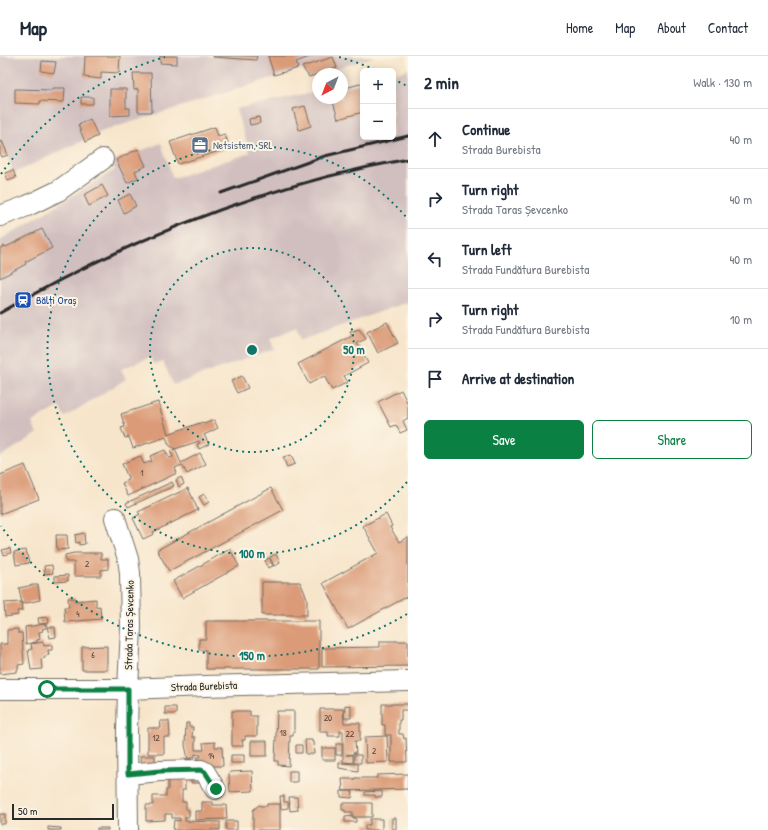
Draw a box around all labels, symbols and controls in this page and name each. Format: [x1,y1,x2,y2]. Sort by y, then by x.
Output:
text: Map [20,15,47,41]
text: Home [566,18,593,37]
text: Map [615,18,635,37]
text: About [657,18,686,37]
text: Contact [708,18,748,37]
north arrow [312,68,348,104]
map controls [360,68,396,140]
button: + [360,68,396,104]
text: 2 min [424,71,459,94]
text: Walk · 130 m [693,73,752,91]
button: − [360,104,396,140]
text: Continue [462,119,510,140]
icon: ahead [424,128,446,150]
text: 40 m [729,130,752,148]
office icon: Netsistem, SRL [190,135,210,155]
place label: Netsistem, SRL [213,138,272,152]
text: Strada Burebista [462,140,541,158]
text: Turn right [462,179,518,200]
icon: right [424,188,446,210]
text: 40 m [729,190,752,208]
text: Strada Taras Șevcenko [462,200,568,218]
text: Turn left [462,239,512,260]
icon: left [424,248,446,270]
text: 40 m [729,250,752,268]
text: Strada Fundătura Burebista [462,260,589,278]
station icon: Bălți Oraș [13,290,33,310]
place label: Bălți Oraș [36,293,77,307]
text: Turn right [462,299,518,320]
icon: right [424,308,446,330]
text: 10 m [730,310,752,328]
text: Strada Fundătura Burebista [462,320,589,338]
text: 50 m [343,341,365,358]
centre of rings [245,343,259,357]
icon: arrive [424,368,446,390]
text: Arrive at destination [462,368,574,389]
button: Save [424,420,584,459]
button: Share [592,420,752,459]
house number: 1 [140,467,144,479]
text: 100 m [239,545,265,562]
house number: 2 [85,558,90,570]
street label: Strada Taras Șevcenko [121,579,137,670]
house number: 4 [76,608,80,620]
text: 150 m [239,647,265,664]
house number: 6 [91,649,95,661]
street label: Strada Burebista [171,678,238,694]
route start [38,680,56,698]
house number: 20 [324,712,332,724]
house number: 18 [279,727,287,739]
house number: 22 [346,728,355,740]
house number: 12 [152,732,161,744]
house number: 2 [372,745,377,757]
house number: 14 [208,750,215,762]
route end [207,780,225,798]
scale bar [12,802,114,821]
text: 50 m [18,804,38,818]

